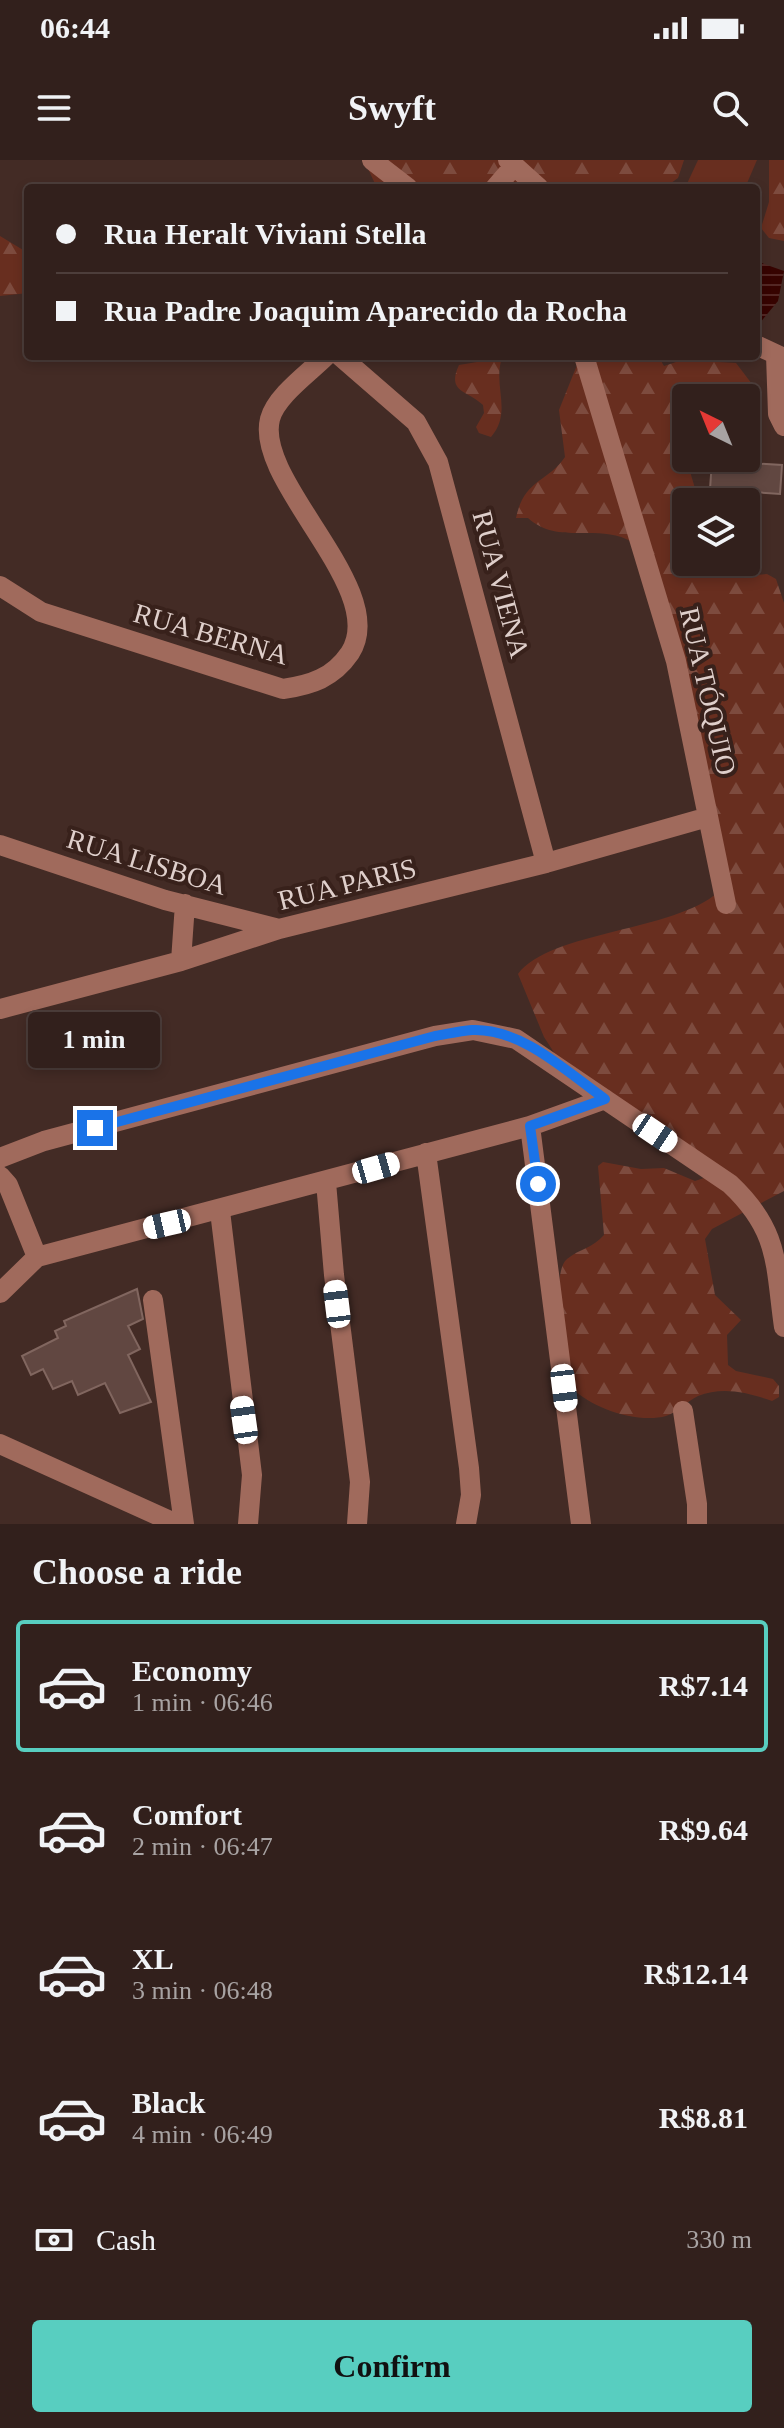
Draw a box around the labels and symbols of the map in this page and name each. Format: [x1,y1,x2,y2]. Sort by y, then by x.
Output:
north arrow [672,384,760,472]
street label: RUA VIENA [466,507,536,662]
street label: RUA BERNA [130,597,293,671]
street label: RUA TÓQUIO [674,604,742,778]
street label: RUA LISBOA [63,823,231,901]
street label: RUA PARIS [275,852,419,916]
callout: 1 min [29,1012,161,1068]
route end [77,1110,113,1146]
car [628,1110,682,1156]
car [350,1150,402,1186]
route start [520,1166,556,1202]
car [141,1207,193,1241]
car [322,1279,352,1329]
car [549,1363,579,1413]
car [229,1395,259,1445]

